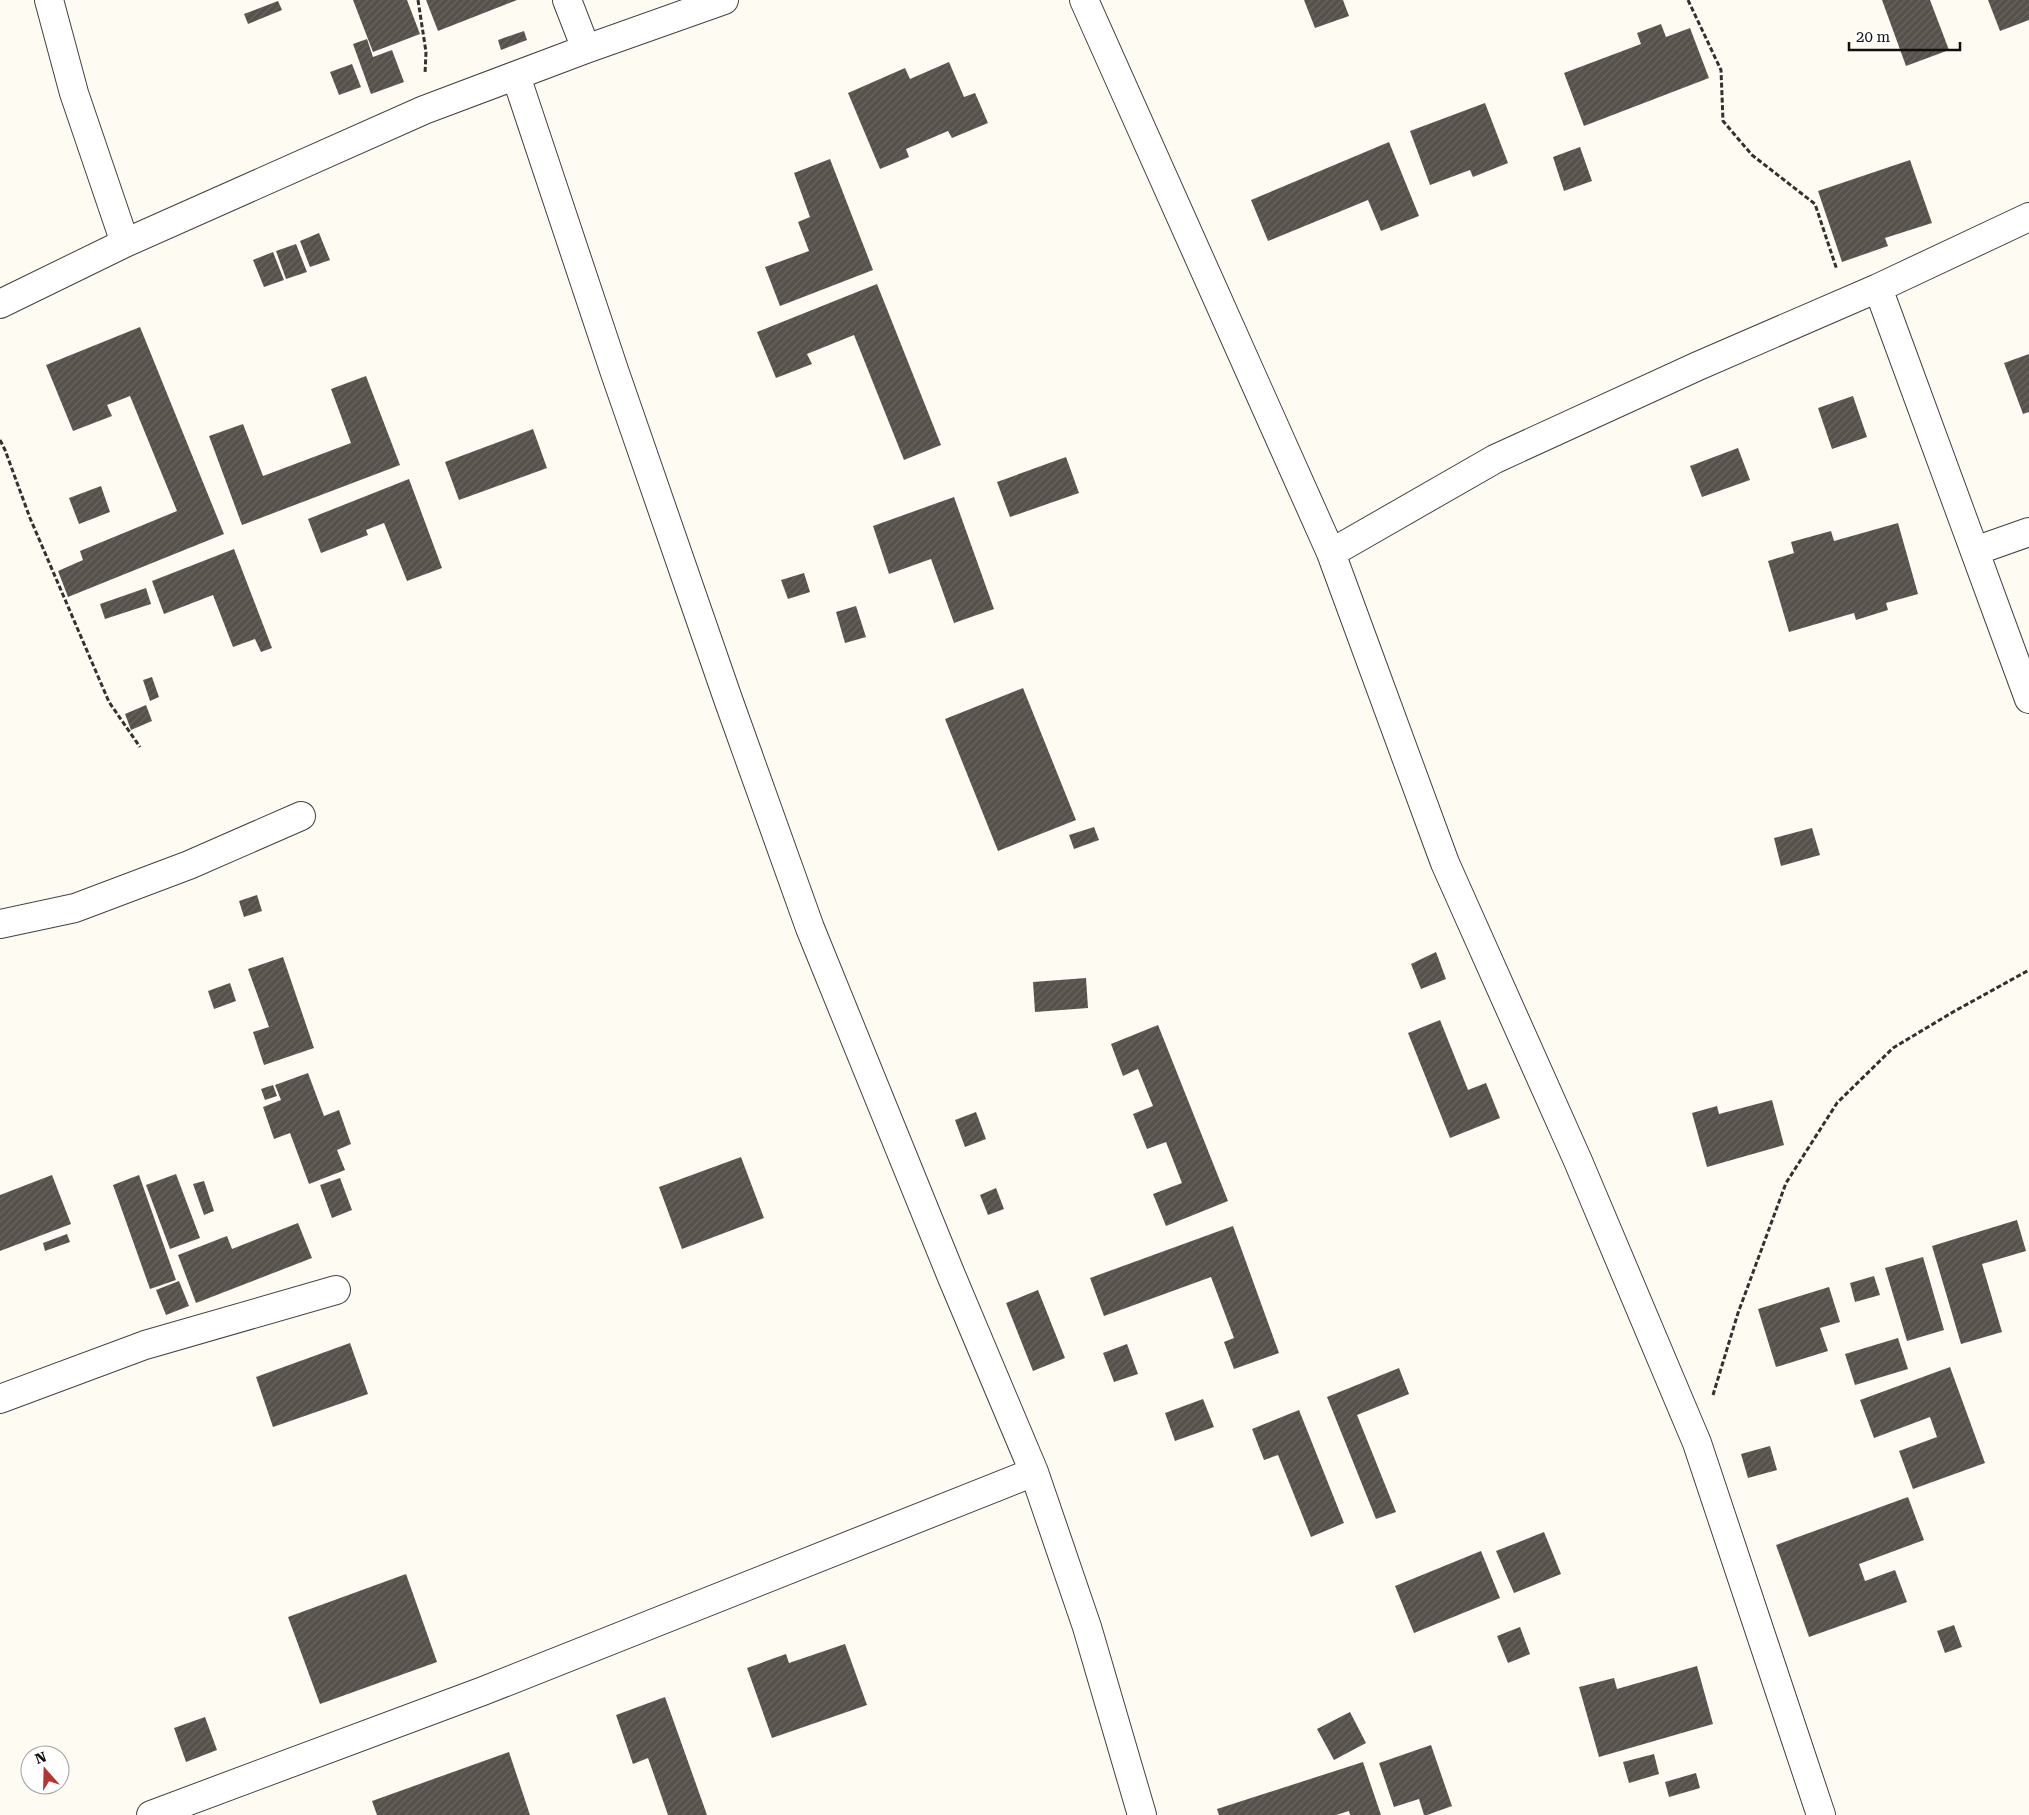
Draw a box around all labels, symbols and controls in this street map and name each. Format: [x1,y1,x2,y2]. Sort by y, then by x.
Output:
scale bar [1849,20,1960,52]
text: 20 m [1856,28,1891,46]
north arrow [20,1745,70,1795]
text: N [33,1748,49,1767]

